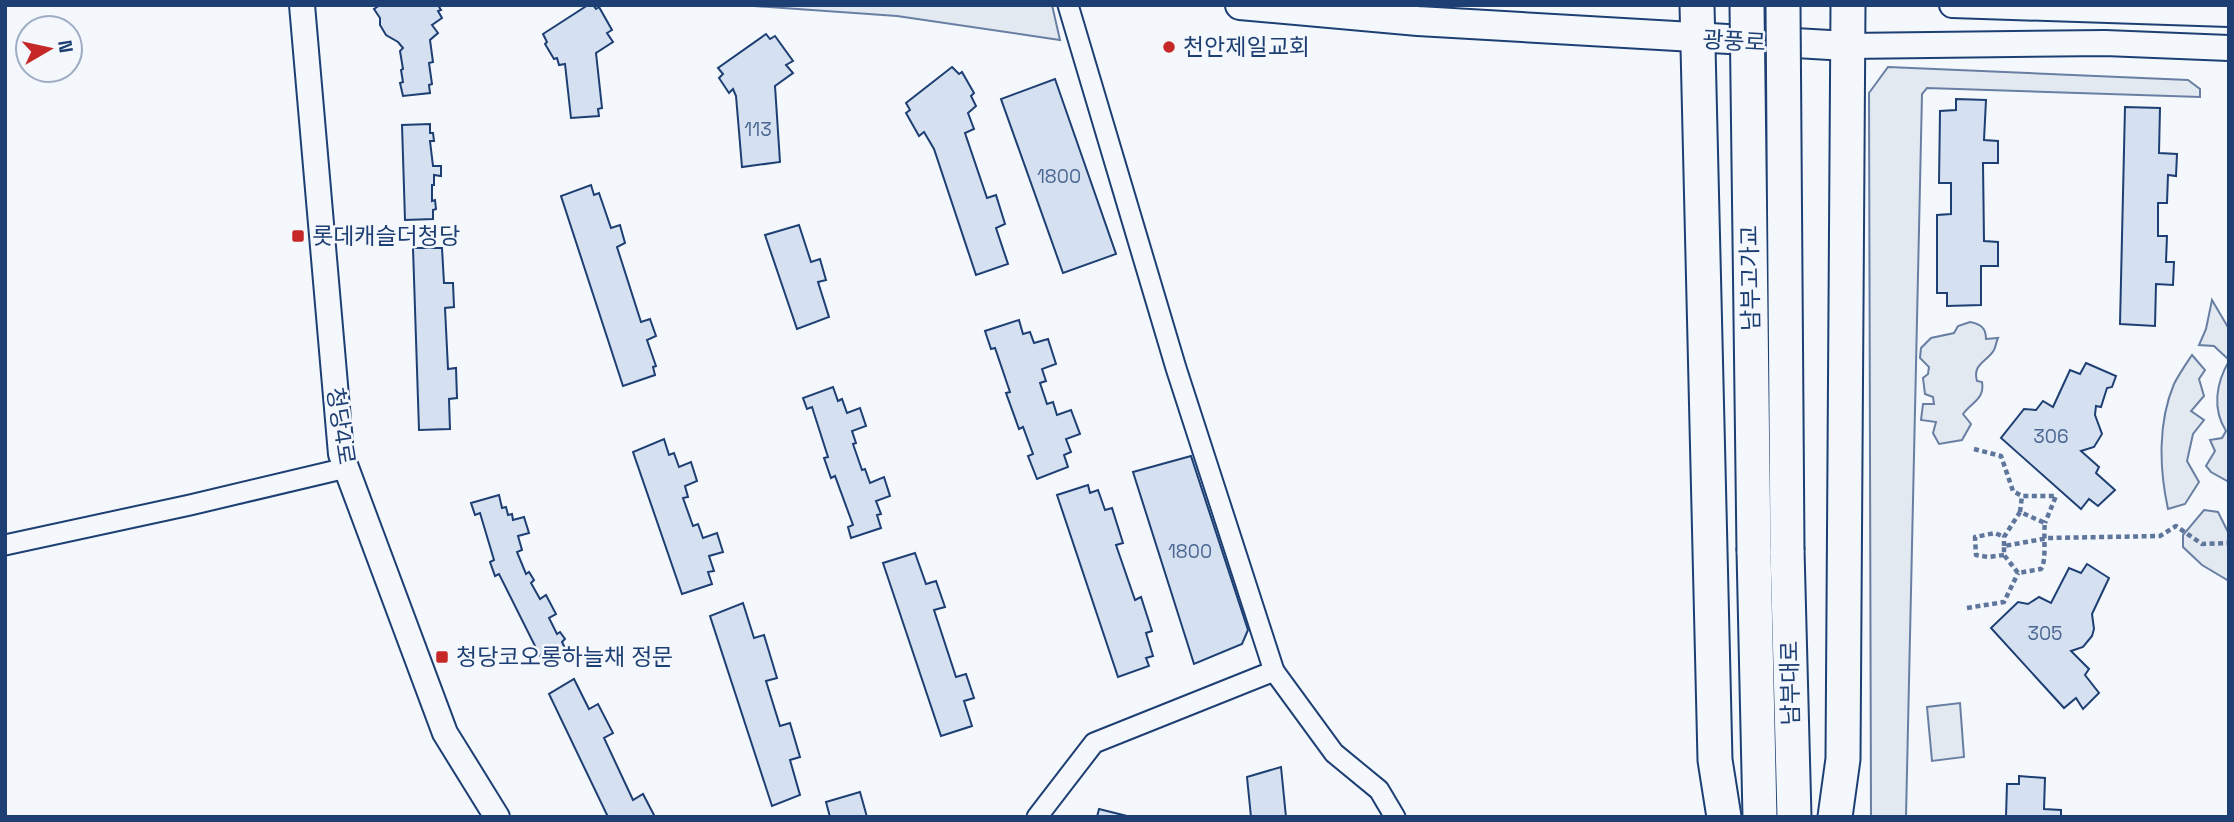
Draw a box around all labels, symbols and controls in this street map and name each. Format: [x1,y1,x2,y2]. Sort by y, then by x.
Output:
north arrow [14,14,84,84]
street label: 광풍로 [1702,24,1766,58]
place label: 천안제일교회 [1183,32,1310,62]
text: N [52,38,79,55]
marker: 천안제일교회 [1161,39,1177,55]
house number: 113 [744,117,772,142]
house number: 1800 [1037,164,1081,189]
place label: 롯데캐슬더청당 [312,221,460,251]
street label: 남부고가교 [1734,225,1766,331]
marker: 롯데캐슬더청당 [290,228,306,244]
street label: 청당4로 [320,385,362,467]
house number: 306 [2033,424,2069,449]
house number: 1800 [1168,539,1212,564]
house number: 305 [2027,621,2063,646]
street label: 남부대로 [1774,640,1806,726]
place label: 청당코오롱하늘채 정문 [456,642,674,672]
marker: 청당코오롱하늘채 정문 [434,649,450,665]

